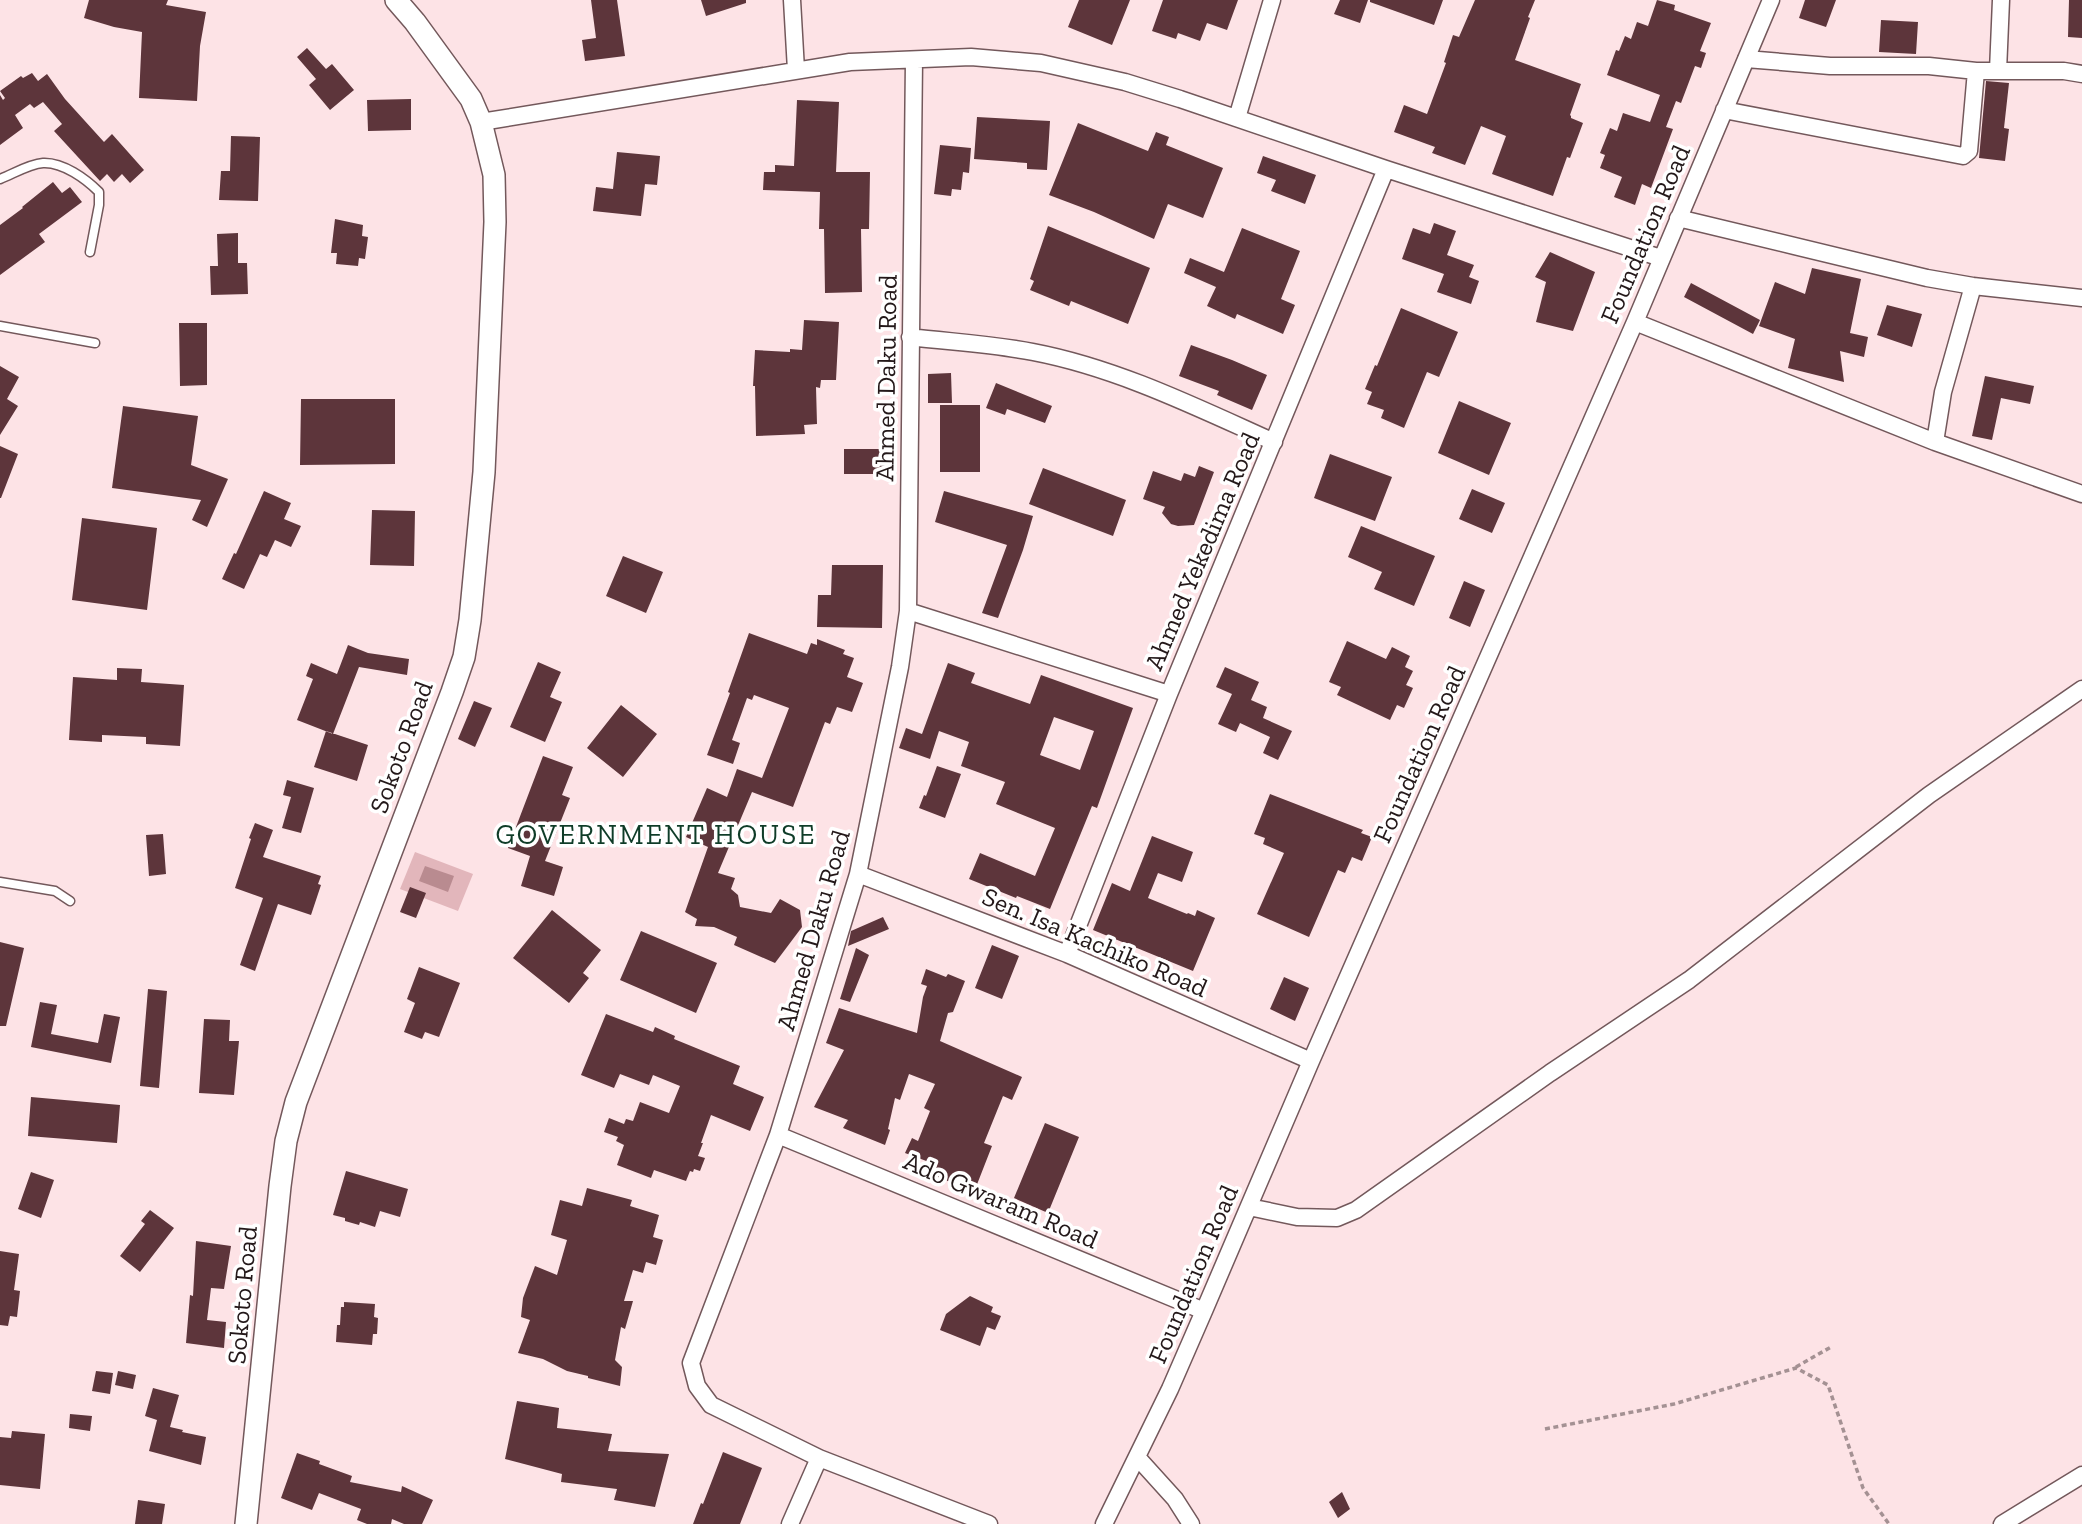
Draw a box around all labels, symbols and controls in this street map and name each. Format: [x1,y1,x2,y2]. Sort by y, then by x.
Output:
street label: Foundation Road [1593,140,1697,328]
street label: Ahmed Daku Road [868,274,904,482]
street label: Ahmed Yekedima Road [1137,427,1267,675]
street label: Foundation Road [1366,660,1472,848]
street label: Sokoto Road [362,676,440,818]
district label: GOVERNMENT HOUSE [495,818,817,851]
street label: Ahmed Daku Road [769,826,857,1034]
street label: Sen. Isa Kachiko Road [977,880,1213,1004]
street label: Ado Gwaram Road [899,1145,1103,1255]
street label: Foundation Road [1141,1180,1245,1368]
street label: Sokoto Road [220,1225,264,1365]

